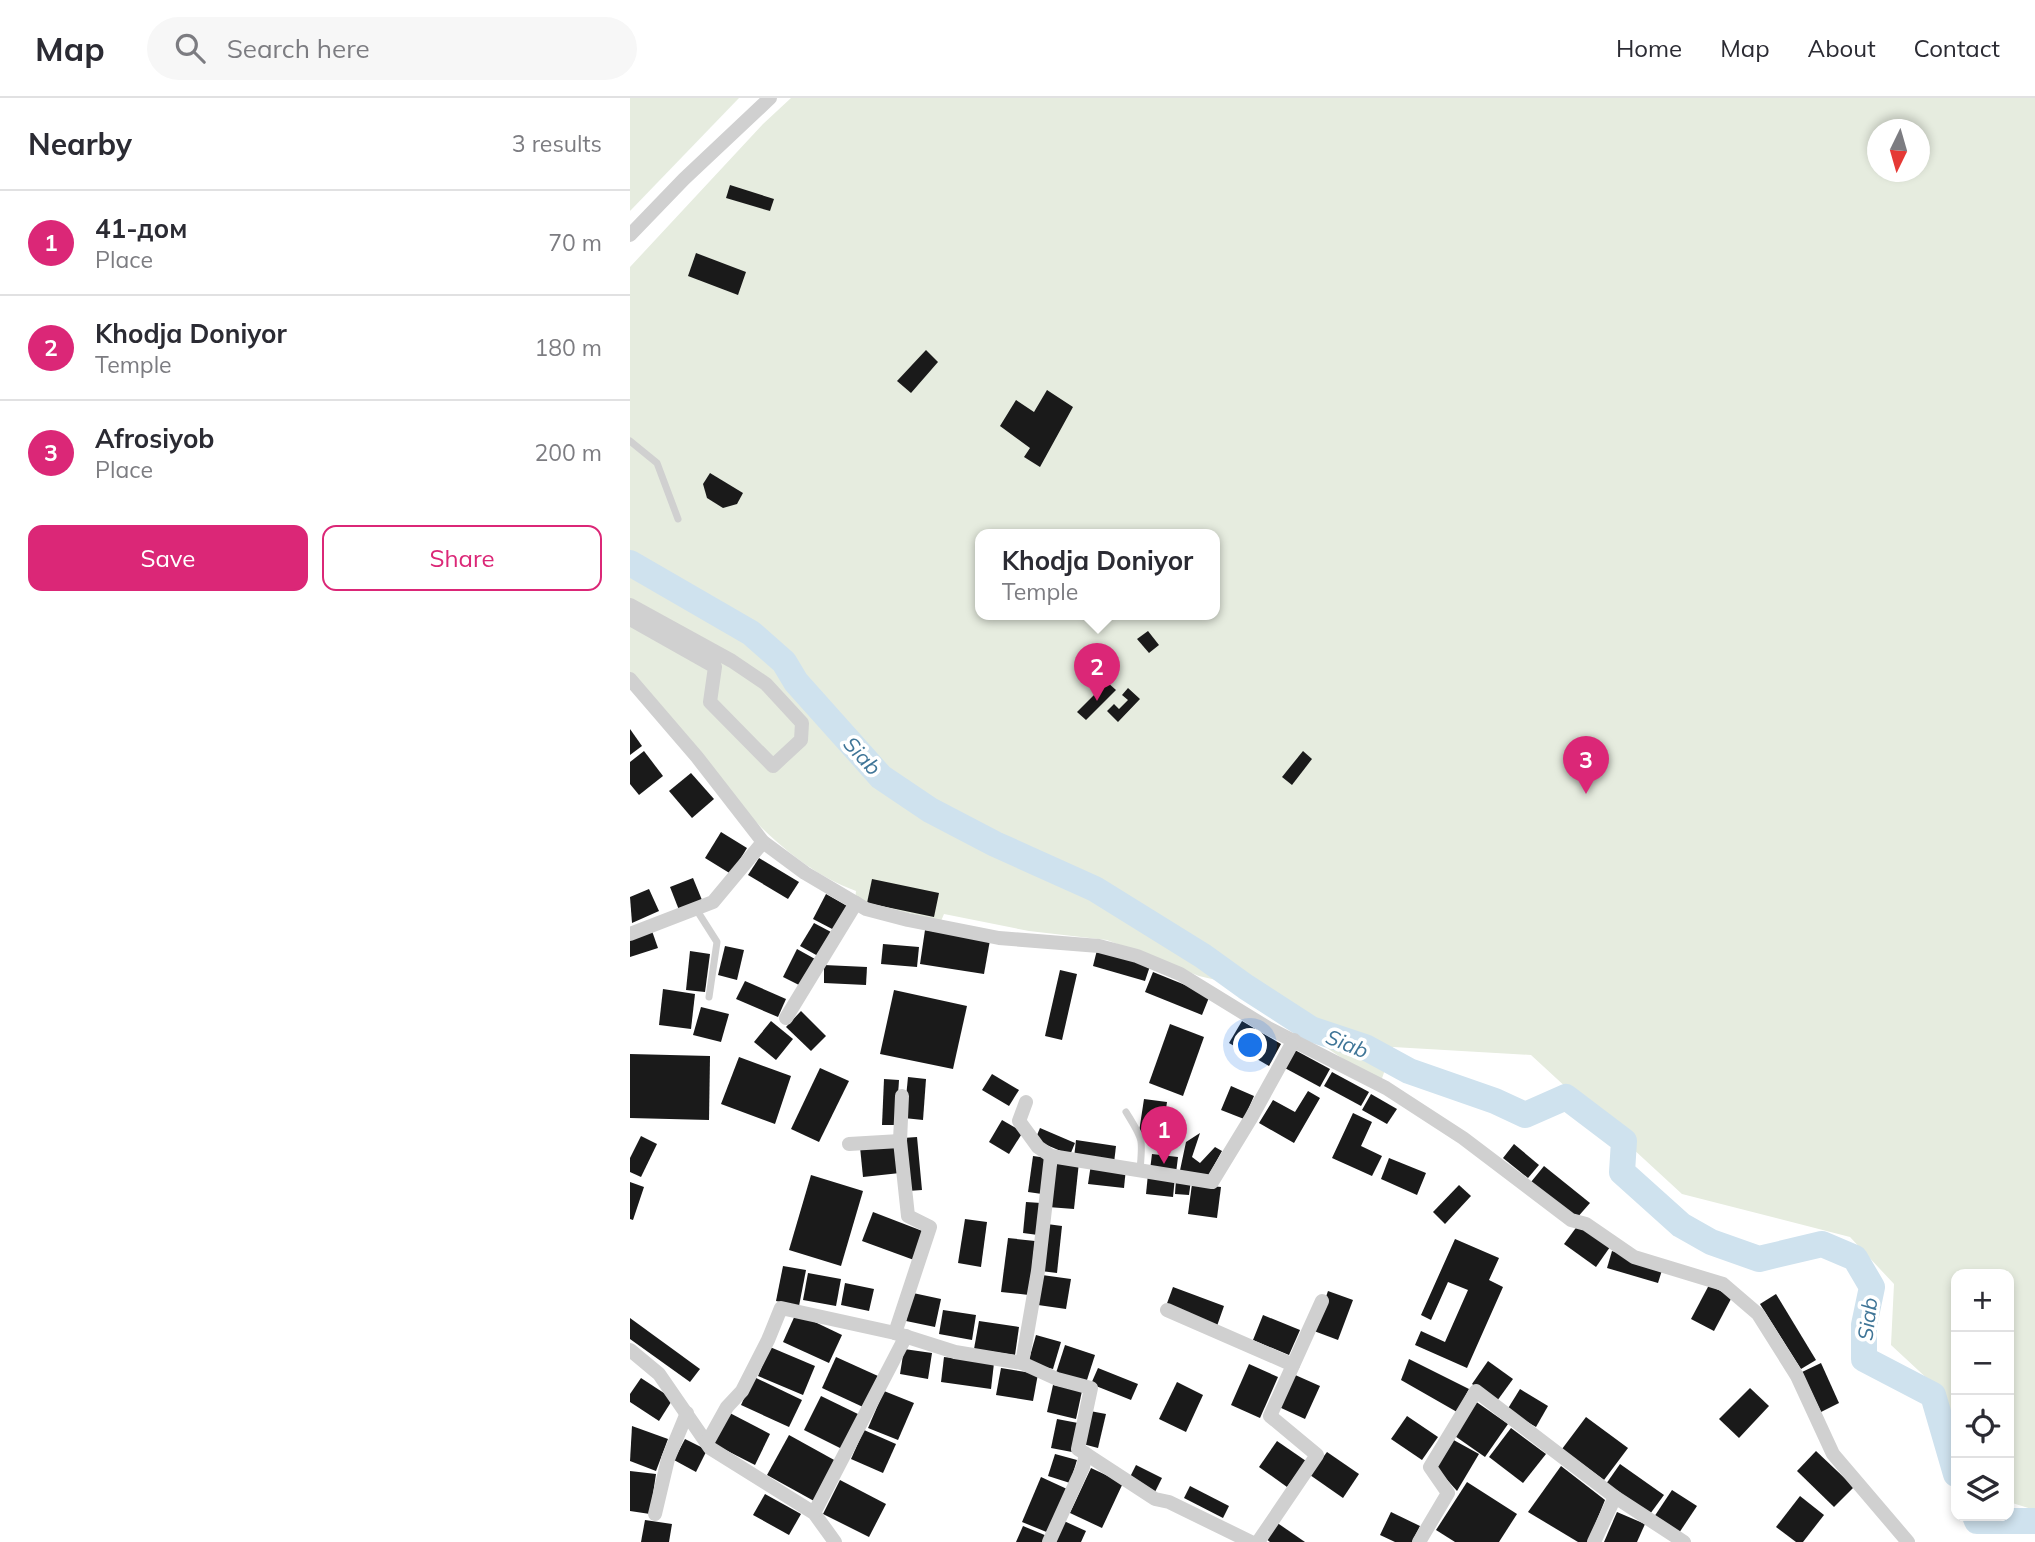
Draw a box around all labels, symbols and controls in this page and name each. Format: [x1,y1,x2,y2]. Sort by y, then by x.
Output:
search box [147,17,637,80]
text: Map [35,28,105,69]
icon: search [171,29,209,67]
text: Search here [227,32,370,65]
text: Home [1616,33,1682,63]
text: Map [1720,33,1770,63]
text: About [1808,33,1876,63]
text: Contact [1914,33,2000,63]
north arrow [1867,119,1930,182]
text: Nearby [28,125,132,163]
text: 3 results [512,129,602,158]
text: 41-дом [95,212,187,245]
text: 1 [44,228,58,257]
text: 70 m [548,228,602,257]
text: Place [95,245,153,274]
text: Khodja Doniyor [95,317,287,350]
text: 2 [44,333,58,362]
text: 180 m [534,333,602,362]
text: Temple [95,350,172,379]
text: Afrosiyob [95,422,214,455]
text: 3 [44,438,58,467]
text: 200 m [534,438,602,467]
text: Place [95,455,153,484]
button: Save [28,525,308,591]
button: Share [322,525,602,591]
popup [975,529,1220,620]
text: Khodja Doniyor [1002,544,1193,577]
text: Temple [1002,577,1078,606]
pin: 2 [1074,643,1120,701]
water label: Siab [838,731,887,780]
pin: 3 [1563,736,1609,794]
water label: Siab [1322,1023,1372,1063]
your location [1233,1028,1267,1062]
pin: 1 [1141,1106,1187,1164]
map controls [1951,1269,2014,1521]
button: + [1951,1269,2014,1332]
water label: Siab [1851,1296,1883,1342]
button: − [1951,1332,2014,1395]
button: locate [1951,1395,2014,1458]
button: layers [1951,1458,2014,1521]

